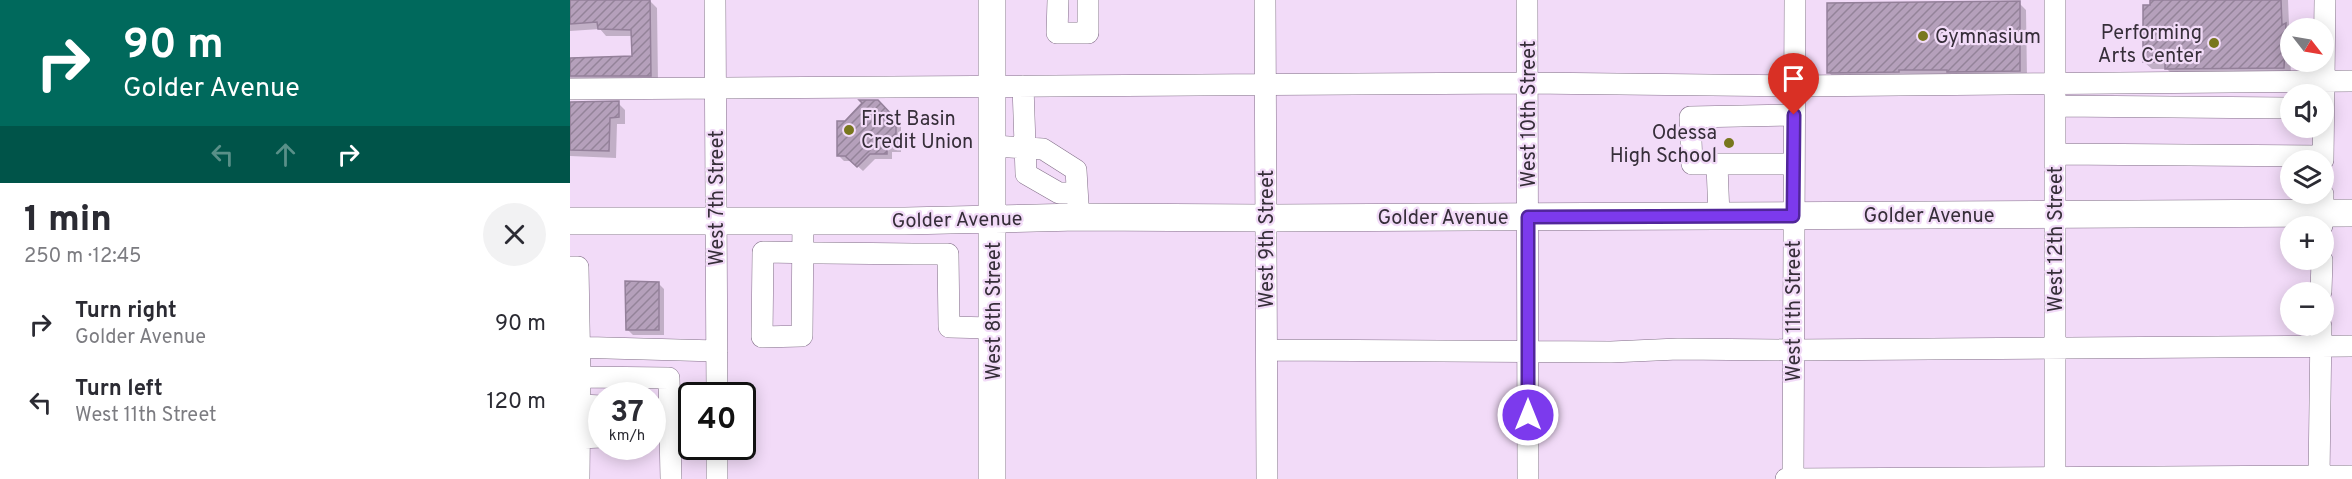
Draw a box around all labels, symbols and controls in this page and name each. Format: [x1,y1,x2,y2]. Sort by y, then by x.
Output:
north arrow [2280,18,2334,72]
map controls [2280,18,2334,336]
text: 90 m [123,20,224,73]
place label: Performing Arts Center [2098,21,2202,70]
icon: right [24,24,102,102]
place label: Gymnasium [1935,25,2041,51]
marker: Gymnasium [1916,29,1930,43]
marker: Performing Arts Center [2207,36,2221,50]
street label: West 10th Street [1517,41,1543,187]
pin [1768,53,1819,115]
icon: arrive [1777,62,1810,95]
text: Golder Avenue [123,72,300,106]
button: sound [2280,84,2334,138]
place label: First Basin Credit Union [861,107,973,156]
place label: Odessa High School [1610,121,1717,170]
marker: First Basin Credit Union [842,123,856,137]
street label: West 7th Street [705,130,731,266]
marker: Odessa High School [1722,136,1736,150]
icon: left [206,138,239,171]
icon: ahead [269,138,302,171]
icon: right [332,138,365,171]
button: layers [2280,150,2334,204]
street label: West 12th Street [2044,166,2070,312]
street label: West 9th Street [1255,170,1281,308]
text: 1 min [24,198,112,244]
button: close [483,203,546,266]
street label: Golder Avenue [1864,204,1994,230]
street label: Golder Avenue [1378,206,1508,232]
street label: Golder Avenue [891,207,1023,235]
button: + [2280,216,2334,270]
street label: West 11th Street [1782,240,1808,382]
street label: West 8th Street [982,242,1008,380]
text: 250 m · 12:45 [24,244,142,270]
button: − [2280,282,2334,336]
text: Turn right [75,298,177,325]
icon: right [24,308,57,341]
text: 90 m [495,311,546,338]
text: Golder Avenue [75,325,206,351]
text: Turn left [75,376,163,403]
speed limit sign: 40 [678,382,756,460]
position arrow [1496,383,1560,447]
icon: left [24,386,57,419]
text: 120 m [486,389,546,416]
text: 37 [610,395,644,432]
text: West 11th Street [75,403,217,429]
text: km/h [609,427,645,446]

